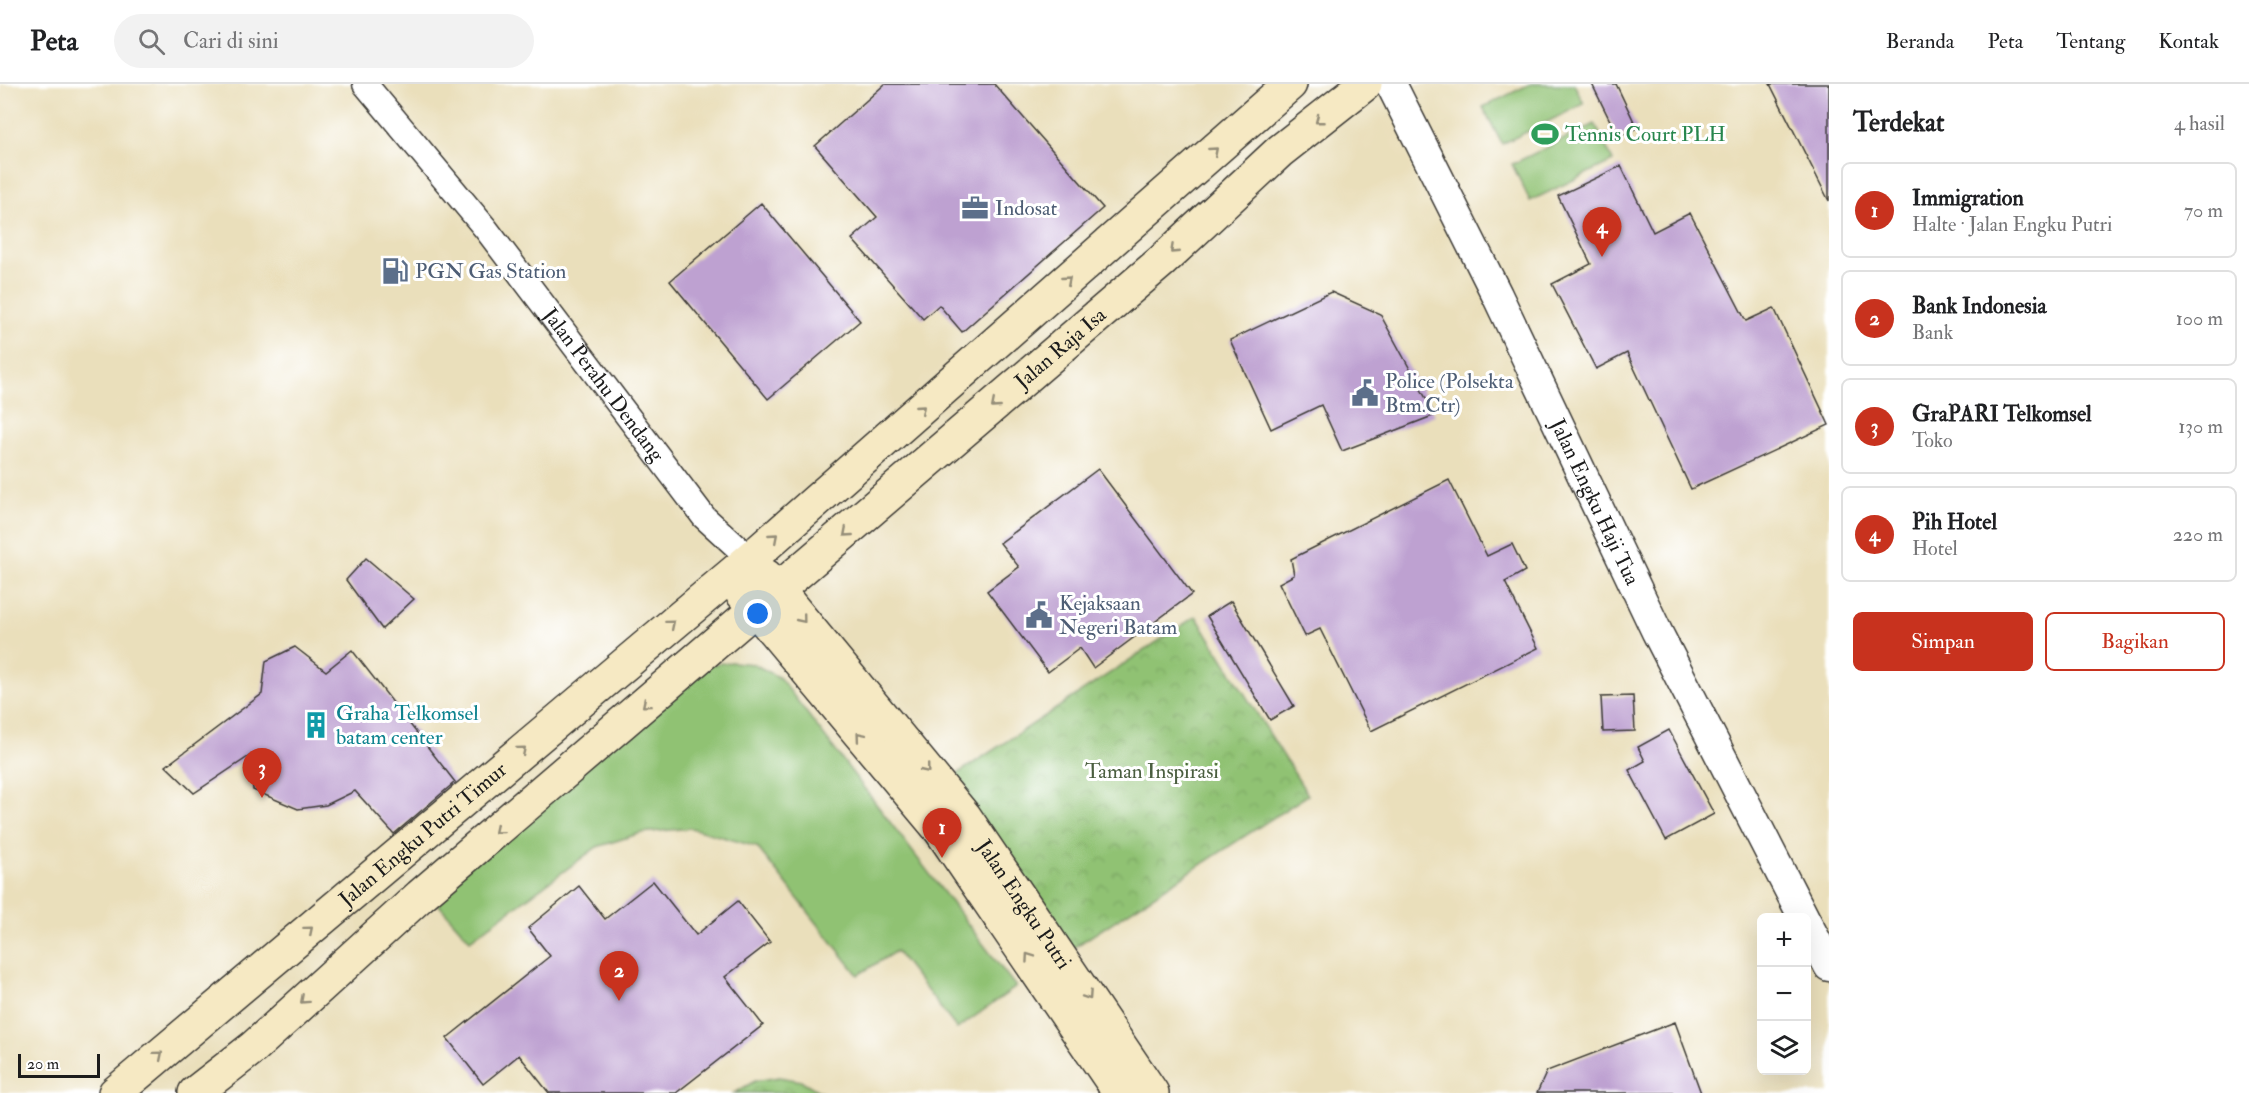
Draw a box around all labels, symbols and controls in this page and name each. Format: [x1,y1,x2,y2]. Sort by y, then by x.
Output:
search box [114,14,534,68]
text: Peta [30,24,78,59]
icon: search [135,25,168,58]
text: Cari di sini [183,27,279,55]
text: Beranda [1886,28,1954,55]
text: Peta [1987,28,2023,55]
text: Tentang [2056,28,2125,55]
text: Kontak [2158,28,2219,55]
text: Terdekat [1853,107,1944,139]
text: 4 hasil [2174,111,2225,136]
one-way arrow [1315,113,1326,124]
sports icon: Tennis Court PLH [1530,119,1560,149]
place label: Tennis Court PLH [1565,121,1726,148]
one-way arrow [1207,147,1218,158]
text: Immigration [1912,184,2024,212]
office icon: Indosat [960,193,990,223]
place label: Indosat [995,195,1058,222]
text: 1 [1871,198,1878,223]
text: 70 m [2184,198,2223,223]
pin: 4 [1582,208,1622,257]
text: Halte · Jalan Engku Putri [1912,212,2112,237]
one-way arrow [1170,243,1181,254]
fuel station icon: PGN Gas Station [380,256,410,286]
place label: PGN Gas Station [415,258,567,285]
one-way arrow [1060,276,1071,287]
text: Bank Indonesia [1912,292,2047,320]
street label: Jalan Perahu Dendang [536,302,671,468]
street label: Jalan Raja Isa [1009,302,1112,396]
text: 2 [1869,306,1880,331]
text: 100 m [2176,306,2223,331]
text: Bank [1912,320,1953,345]
place label: Police (Polsekta Btm.Ctr) [1385,368,1514,419]
public building icon: Police (Polsekta Btm.Ctr) [1350,378,1380,408]
one-way arrow [991,398,1002,409]
text: GraPARI Telkomsel [1912,400,2092,428]
one-way arrow [914,405,925,416]
street label: Jalan Engku Haji Tua [1543,413,1646,590]
text: 3 [1871,414,1878,439]
text: 130 m [2178,414,2223,439]
text: Toko [1912,428,1953,453]
text: Pih Hotel [1912,508,1997,536]
text: 4 [1869,522,1880,547]
text: 220 m [2173,522,2223,547]
one-way arrow [843,525,854,536]
one-way arrow [767,534,778,545]
text: Hotel [1912,536,1958,561]
place label: Kejaksaan Negeri Batam [1059,590,1177,641]
your location [743,599,772,628]
public building icon: Kejaksaan Negeri Batam [1024,600,1054,630]
one-way arrow [795,612,806,623]
button: Simpan [1853,612,2033,671]
button: Bagikan [2045,612,2225,671]
one-way arrow [664,621,675,632]
one-way arrow [642,697,653,708]
place label: Graha Telkomsel batam center [336,700,479,751]
building icon: Graha Telkomsel batam center [301,710,331,740]
one-way arrow [856,732,867,743]
one-way arrow [515,746,526,757]
pin: 3 [242,748,282,798]
street label: Jalan Engku Putri Timur [333,756,513,914]
park label: Taman Inspirasi [1085,758,1219,785]
one-way arrow [919,762,930,773]
pin: 1 [922,808,962,858]
one-way arrow [494,823,505,834]
street label: Jalan Engku Putri [970,834,1077,975]
map controls [1757,913,1811,1075]
button: + [1757,913,1811,967]
one-way arrow [302,926,313,937]
pin: 2 [600,952,638,1001]
one-way arrow [1025,953,1036,964]
button: − [1757,967,1811,1021]
one-way arrow [1081,990,1092,1001]
one-way arrow [300,993,310,1004]
button: layers [1757,1021,1811,1075]
scale bar [18,1051,100,1078]
one-way arrow [152,1052,163,1063]
text: 20 m [27,1054,59,1074]

